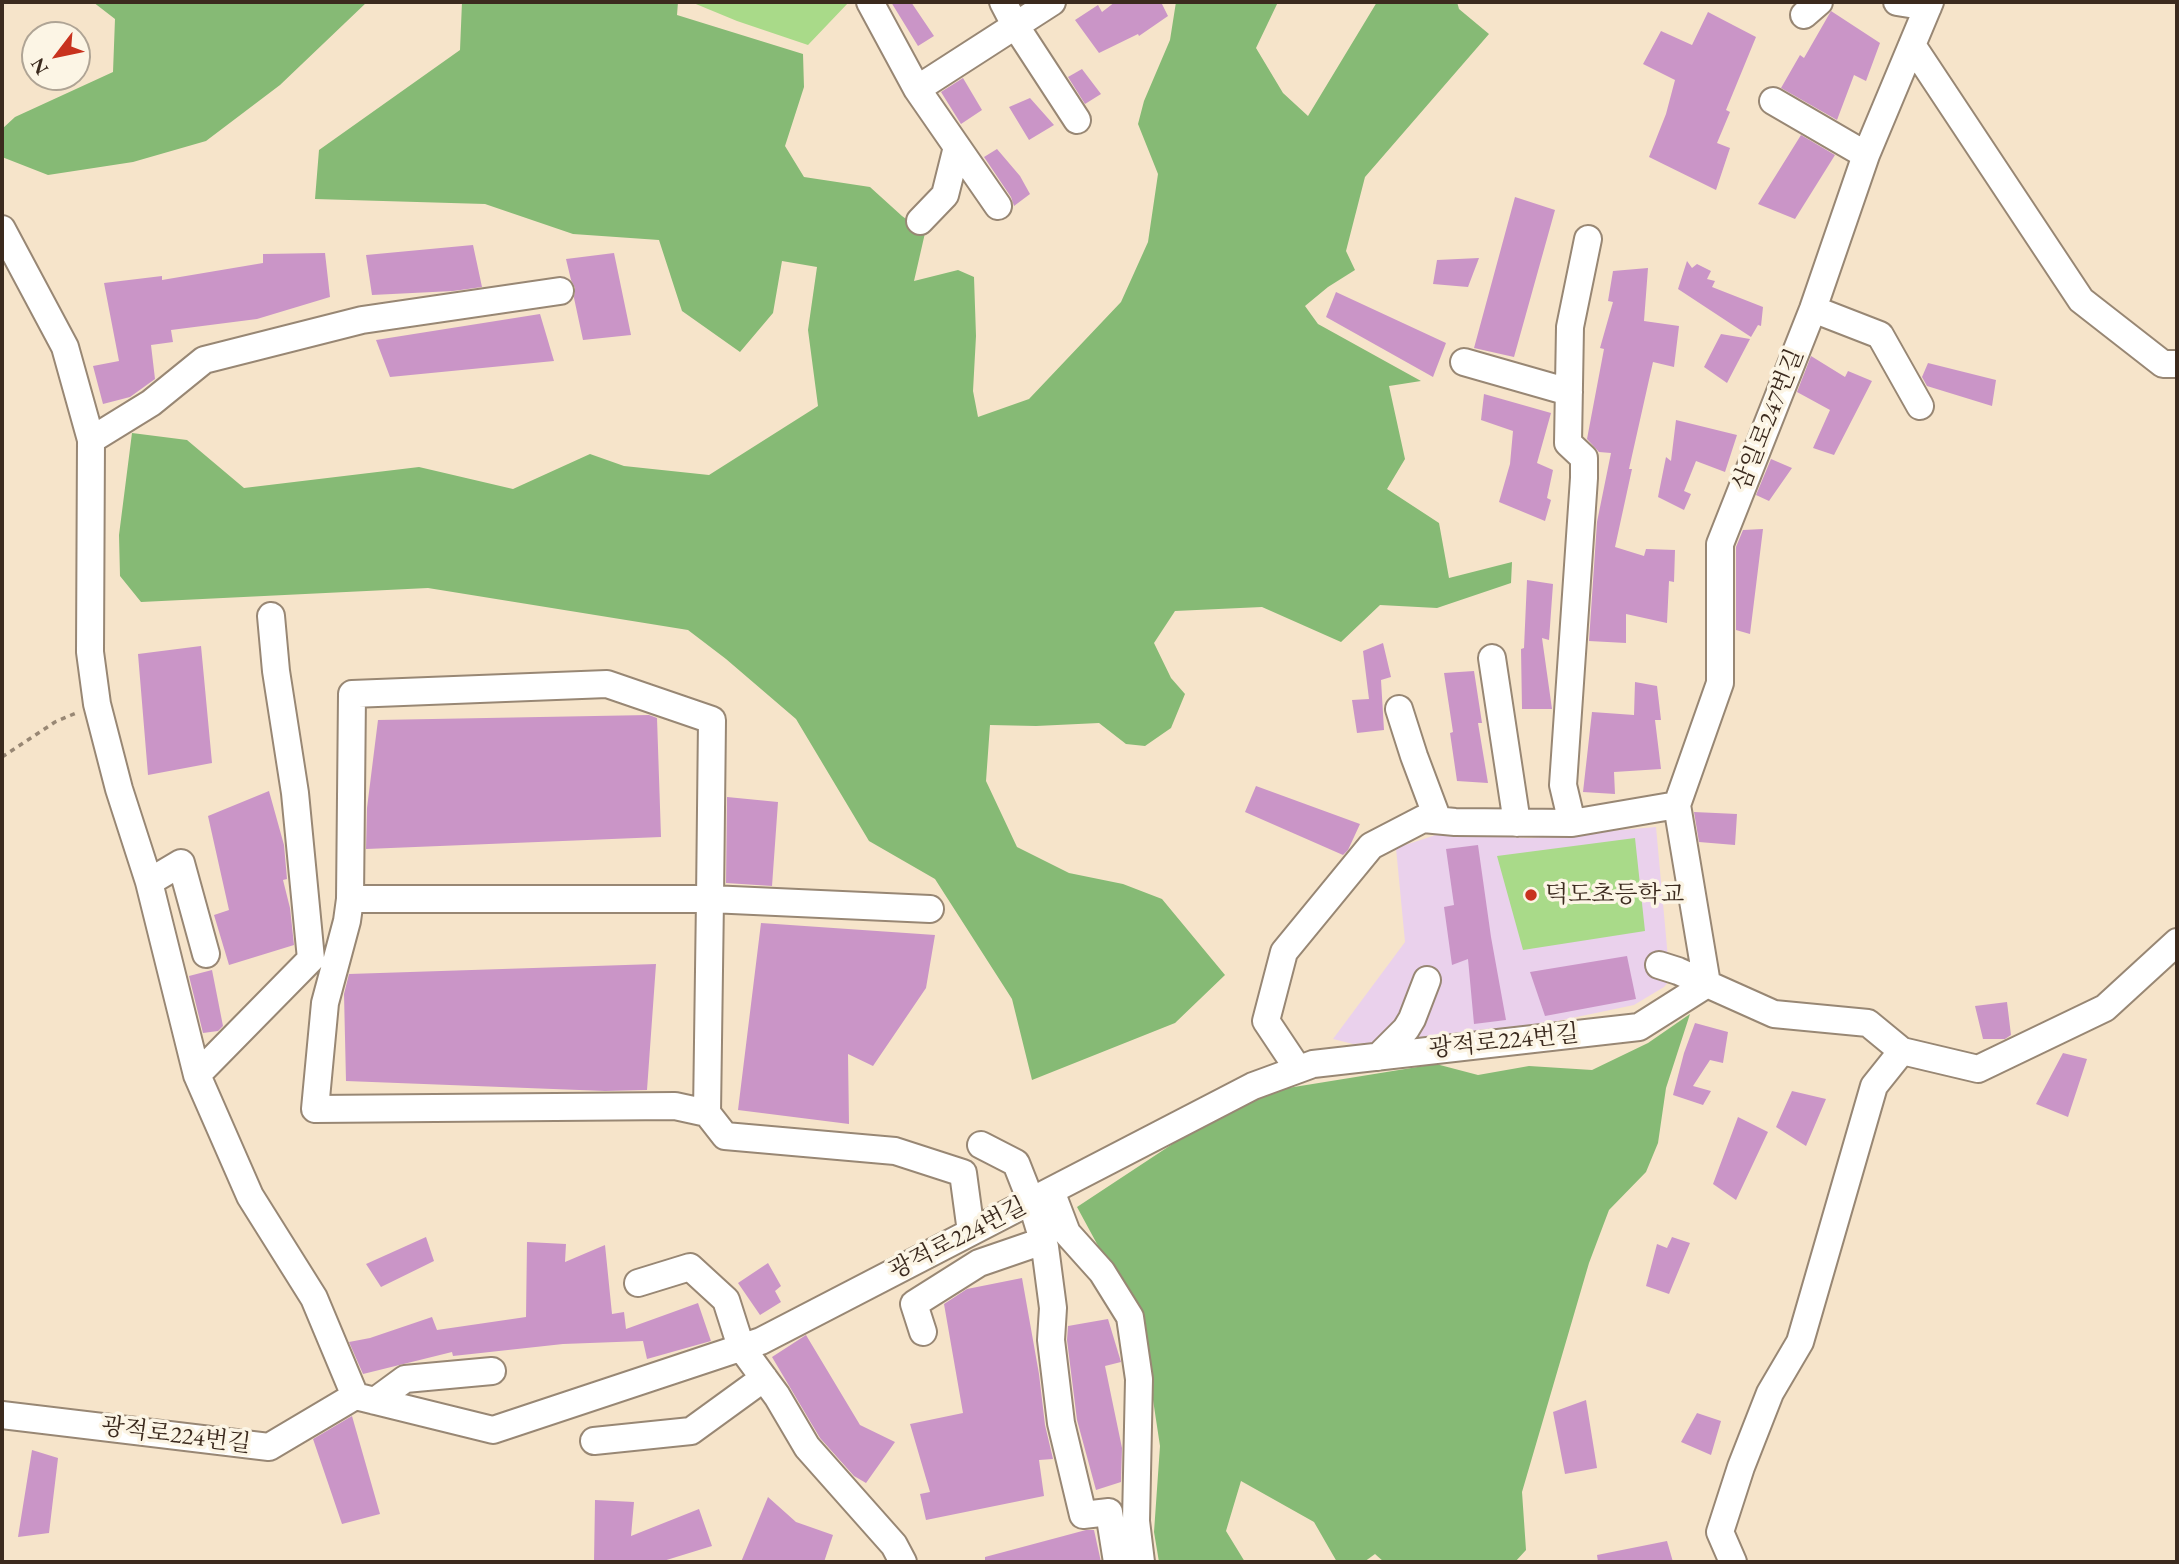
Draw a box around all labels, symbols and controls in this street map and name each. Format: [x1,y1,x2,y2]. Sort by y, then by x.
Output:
north arrow [21,21,91,91]
text: N [25,53,54,79]
street label: 삼일로247번길 [1727,345,1811,495]
place label: 덕도초등학교 [1545,881,1684,909]
marker: 덕도초등학교 [1523,887,1539,903]
street label: 광적로224번길 [1428,1020,1580,1064]
street label: 광적로224번길 [884,1192,1032,1286]
street label: 광적로224번길 [100,1413,252,1459]

